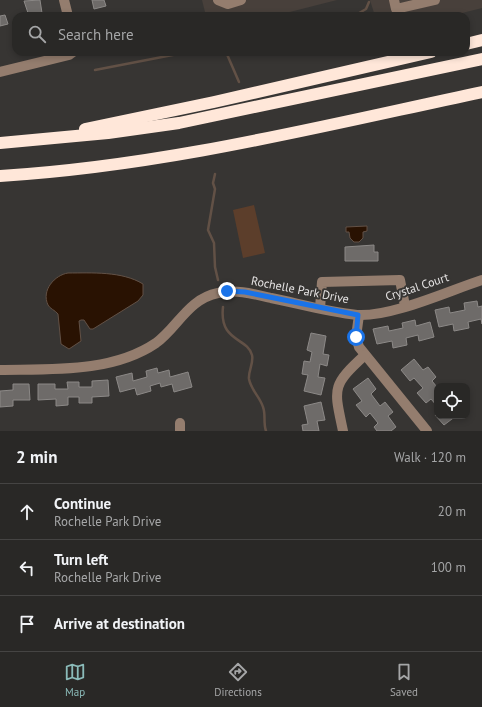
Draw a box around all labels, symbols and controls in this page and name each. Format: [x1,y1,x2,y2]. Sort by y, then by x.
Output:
search box [12,12,470,56]
icon: search [26,23,48,45]
text: Search here [58,25,134,44]
street label: Crystal Court [383,269,451,304]
street label: Rochelle Park Drive [250,273,350,306]
route end [218,282,236,300]
route start [347,328,365,346]
map controls [434,383,470,419]
button: locate [434,383,470,419]
text: 2 min [16,446,57,468]
text: Walk · 120 m [394,449,466,466]
text: Continue [54,494,111,513]
icon: ahead [16,501,38,523]
text: 20 m [438,503,466,520]
text: Rochelle Park Drive [54,513,161,530]
text: Turn left [54,550,108,569]
icon: left [16,557,38,579]
text: 100 m [431,559,466,576]
text: Rochelle Park Drive [54,569,161,586]
icon: arrive [16,613,38,635]
text: Arrive at destination [54,614,185,633]
tab: Map [64,661,86,699]
tab: Directions [214,661,262,699]
tab: Saved [390,661,418,699]

